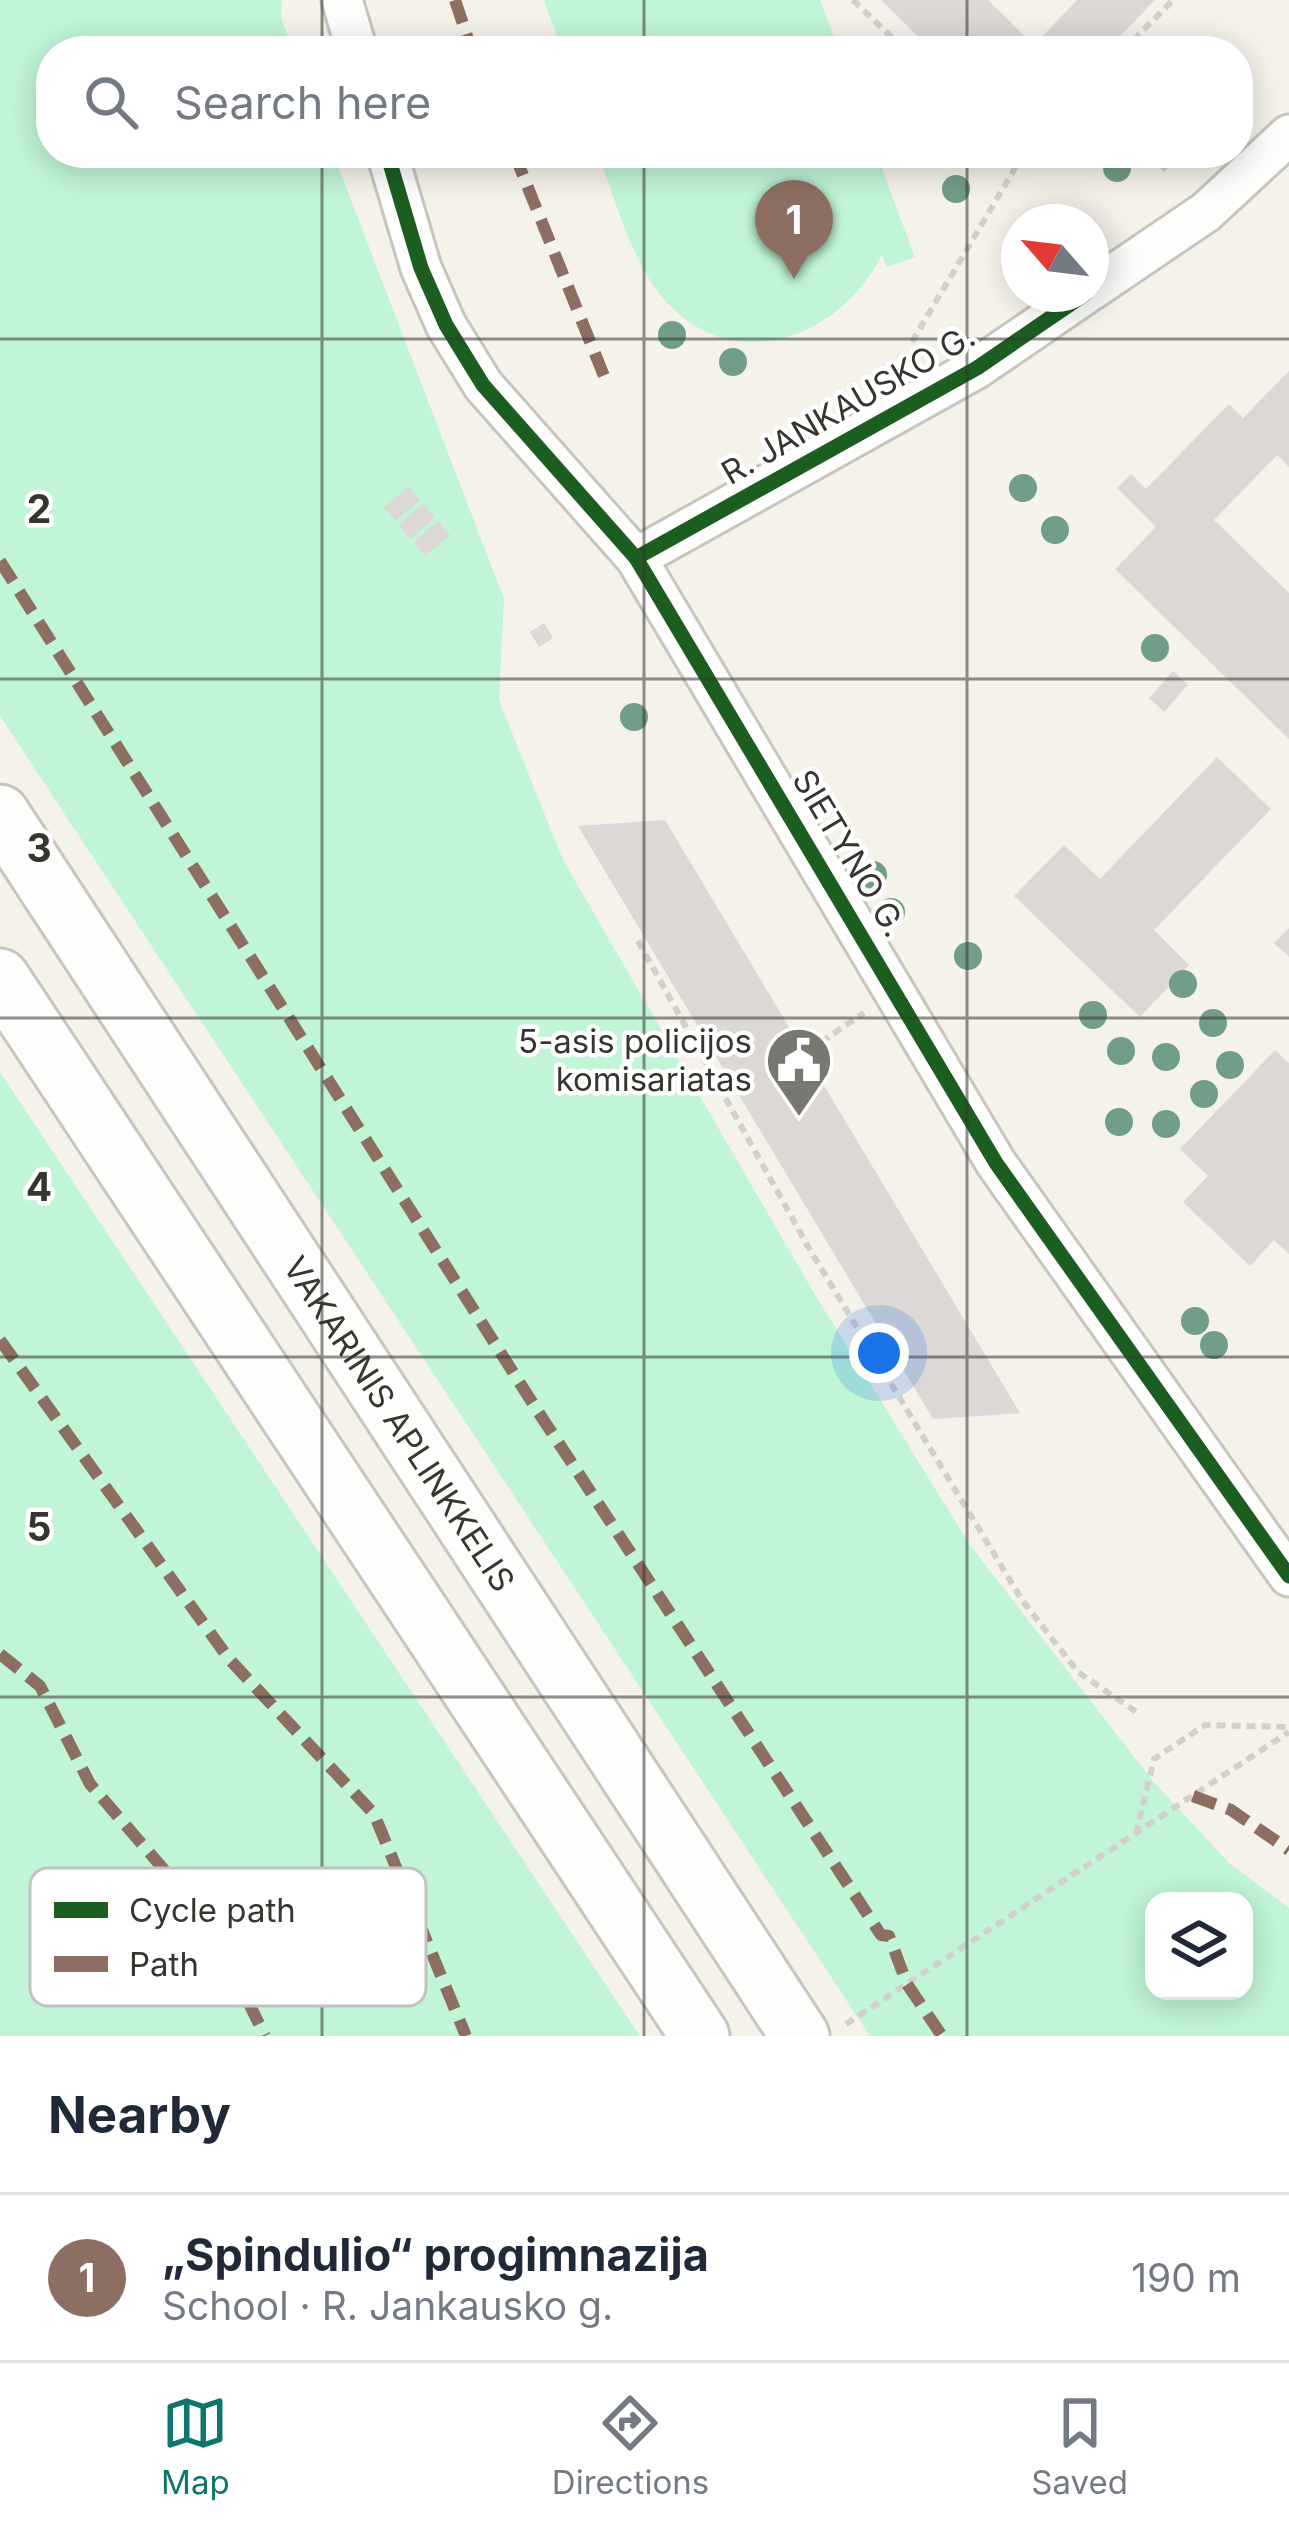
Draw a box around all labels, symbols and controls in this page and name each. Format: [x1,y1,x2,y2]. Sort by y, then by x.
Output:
search box [36,36,1253,168]
icon: search [78,69,144,135]
text: Search here [174,75,431,130]
pin: 1 [755,180,833,279]
north arrow [1001,204,1109,312]
street label: R. JANKAUSKO G. [714,315,982,493]
text: 2 [27,485,51,532]
street label: SIETYNO G. [785,762,915,944]
text: 3 [26,824,52,871]
place label: 5-asis policijos komisariatas [518,1021,752,1099]
public building icon: 5-asis policijos komisariatas [764,1025,834,1119]
text: 4 [26,1163,52,1210]
street label: VAKARINIS APLINKKELIS [275,1249,523,1599]
your location [849,1323,909,1383]
text: 5 [27,1503,51,1550]
legend [30,1868,426,2006]
text: Cycle path [129,1890,296,1930]
map controls [1145,1892,1253,2000]
button: layers [1145,1892,1253,2000]
text: Path [129,1944,199,1984]
text: Nearby [48,2084,231,2145]
text: „Spindulio“ progimnazija [162,2227,709,2282]
text: 1 [79,2254,95,2301]
text: 190 m [1131,2254,1241,2301]
text: School · R. Jankausko g. [162,2282,613,2329]
tab: Map [161,2390,230,2502]
tab: Directions [552,2390,709,2502]
tab: Saved [1031,2390,1128,2502]

